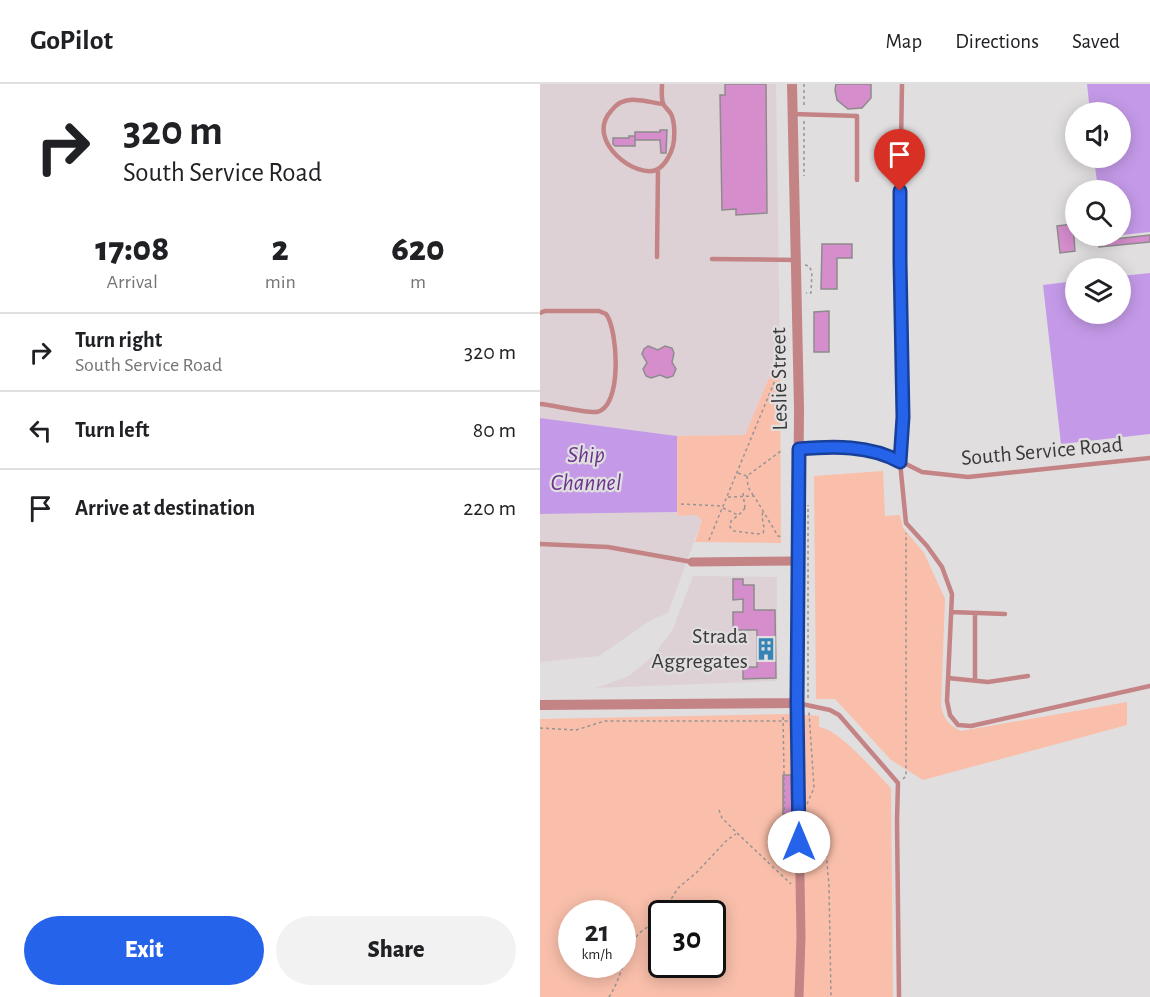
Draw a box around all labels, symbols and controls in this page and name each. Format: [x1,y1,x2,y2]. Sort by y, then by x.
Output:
text: GoPilot [30,27,113,55]
text: Map [886,31,922,52]
text: Directions [955,31,1039,52]
text: Saved [1072,31,1120,52]
map controls [1065,102,1131,324]
button: sound [1065,102,1131,168]
icon: right [24,108,102,186]
text: 320 m [123,110,223,152]
pin [874,129,925,191]
icon: arrive [883,138,916,171]
text: South Service Road [123,159,322,186]
button: search [1065,180,1131,246]
text: 17:08 [95,231,169,267]
text: 2 [272,231,289,267]
text: 620 [391,231,445,267]
button: layers [1065,258,1131,324]
text: Arrival [107,272,158,292]
text: min [265,272,296,292]
text: m [410,272,426,292]
street label: Leslie Street [767,327,791,431]
text: Turn right [75,329,162,351]
icon: right [24,336,57,369]
text: 320 m [464,341,516,363]
text: South Service Road [75,355,222,375]
icon: left [24,414,57,447]
text: Turn left [75,419,149,441]
text: 80 m [473,419,516,441]
street label: South Service Road [960,433,1124,469]
water label: Ship Channel [550,443,622,495]
icon: arrive [24,492,57,525]
text: Arrive at destination [75,497,255,519]
text: 220 m [463,497,516,519]
place label: Strada Aggregates [651,625,748,672]
building icon: Strada Aggregates [753,636,779,662]
position arrow [767,810,831,874]
speed limit sign: 30 [648,900,726,978]
button: Exit [24,916,264,985]
button: Share [276,916,516,985]
text: 21 [585,917,609,947]
text: km/h [582,947,612,962]

